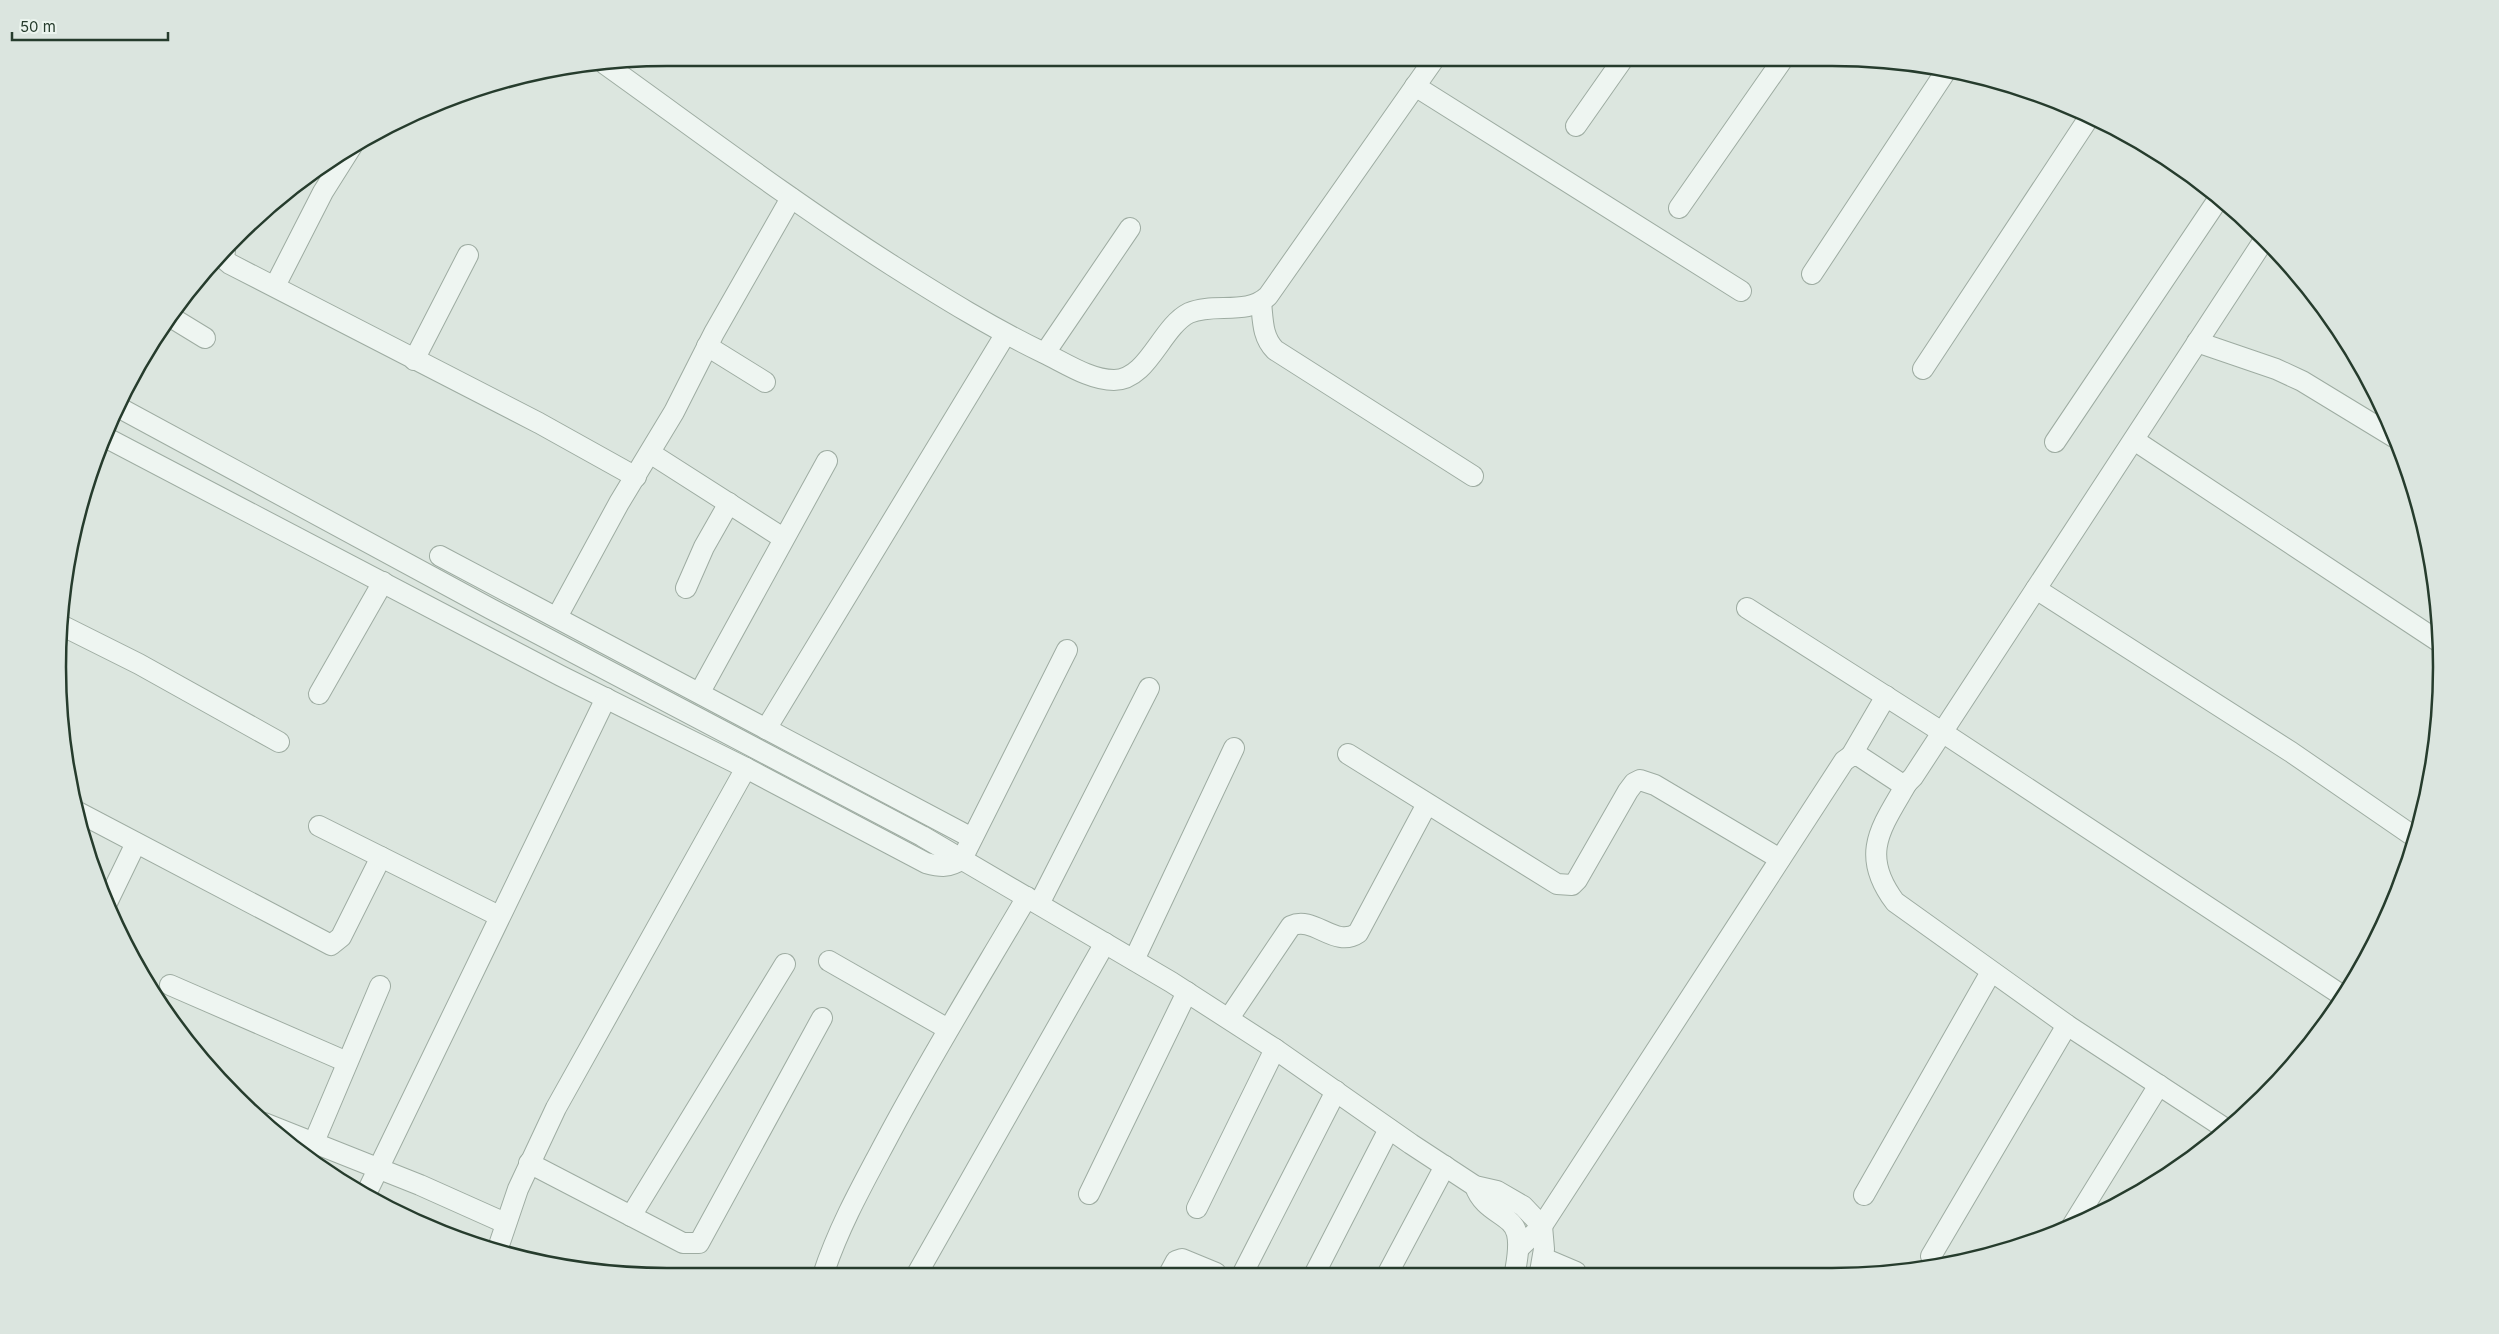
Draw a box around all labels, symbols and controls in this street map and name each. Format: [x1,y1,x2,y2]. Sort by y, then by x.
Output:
scale bar [12,10,169,42]
text: 50 m [20,17,56,36]

